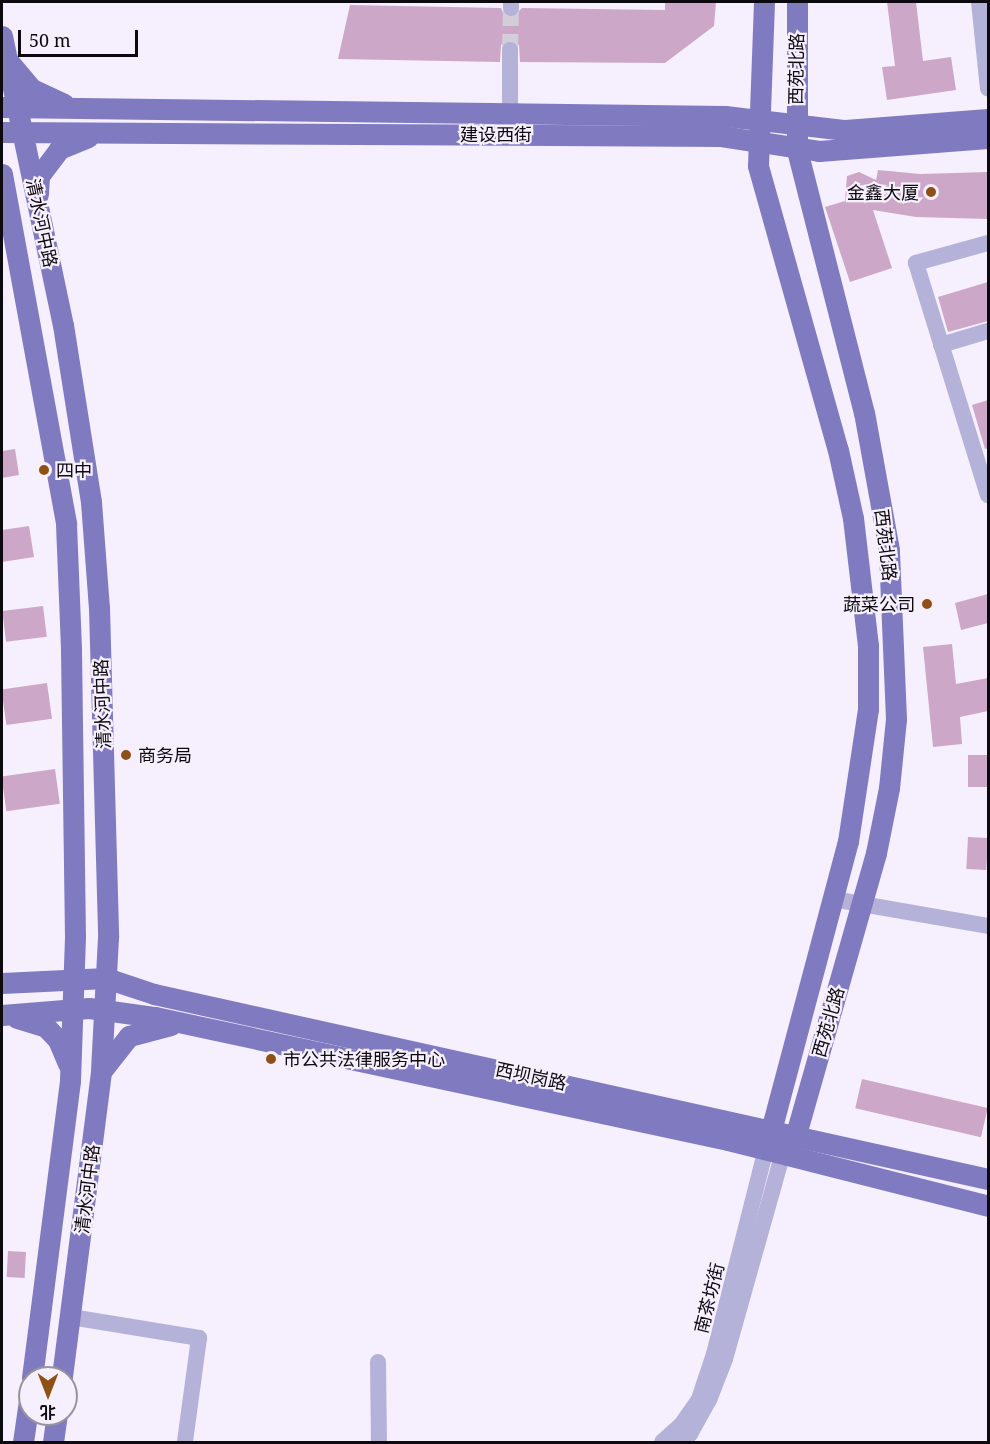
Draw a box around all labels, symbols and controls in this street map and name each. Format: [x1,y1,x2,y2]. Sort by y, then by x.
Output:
scale bar [21,18,141,56]
text: 50 m [29,28,71,52]
street label: 西苑北路 [785,33,807,105]
street label: 建设西街 [460,123,532,145]
street label: 清水河中路 [22,177,62,269]
place label: 金鑫大厦 [847,181,919,203]
marker: 金鑫大厦 [924,185,938,199]
place label: 四中 [56,459,92,481]
marker: 四中 [37,463,51,477]
street label: 西苑北路 [871,508,901,582]
place label: 蔬菜公司 [843,593,915,615]
marker: 蔬菜公司 [920,597,934,611]
street label: 清水河中路 [90,659,114,749]
place label: 商务局 [138,744,192,766]
marker: 商务局 [119,748,133,762]
street label: 西苑北路 [808,984,848,1060]
place label: 市公共法律服务中心 [283,1048,445,1070]
marker: 市公共法律服务中心 [264,1052,278,1066]
street label: 西坝岗路 [494,1058,568,1094]
street label: 清水河中路 [71,1143,103,1235]
street label: 南茶坊街 [690,1260,728,1336]
north arrow [18,1366,78,1426]
text: 北 [40,1401,56,1423]

